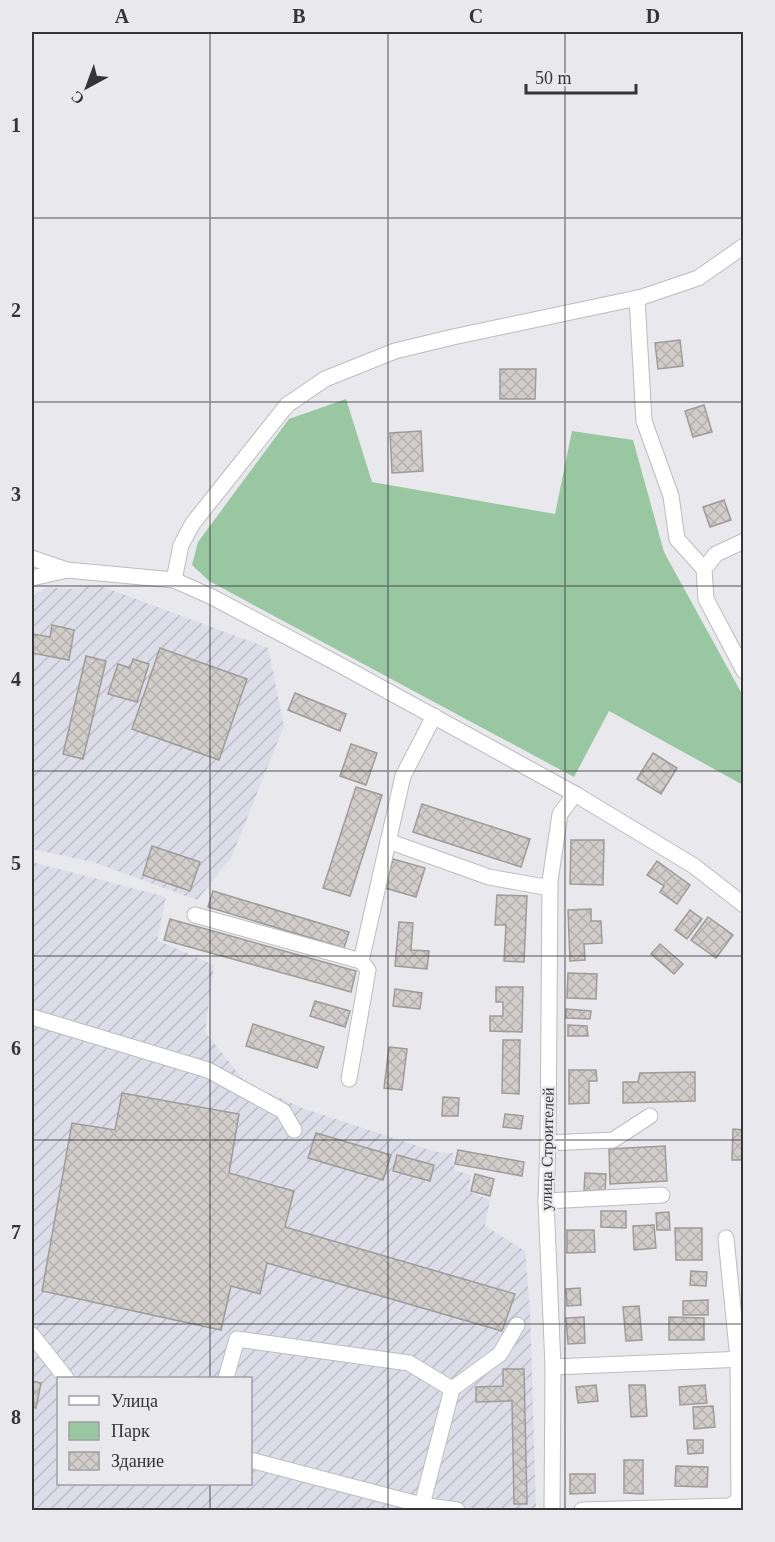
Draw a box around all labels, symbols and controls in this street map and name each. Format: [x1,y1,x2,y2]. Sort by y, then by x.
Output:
text: A [115,5,130,27]
text: B [292,5,306,27]
text: C [469,5,483,27]
text: D [646,5,660,27]
north arrow [57,57,117,117]
scale bar [526,57,636,95]
text: 50 m [535,68,572,88]
text: С [68,88,87,108]
text: 1 [11,114,21,136]
text: 2 [11,299,21,321]
text: 3 [11,483,21,505]
text: 4 [11,668,21,690]
text: 5 [11,852,21,874]
text: 6 [11,1037,21,1059]
street label: улица Строителей [537,1087,558,1211]
text: 7 [11,1221,21,1243]
legend [57,1377,252,1485]
text: Улица [111,1391,158,1411]
text: 8 [11,1406,21,1428]
text: Парк [111,1421,150,1441]
text: Здание [111,1451,164,1471]

